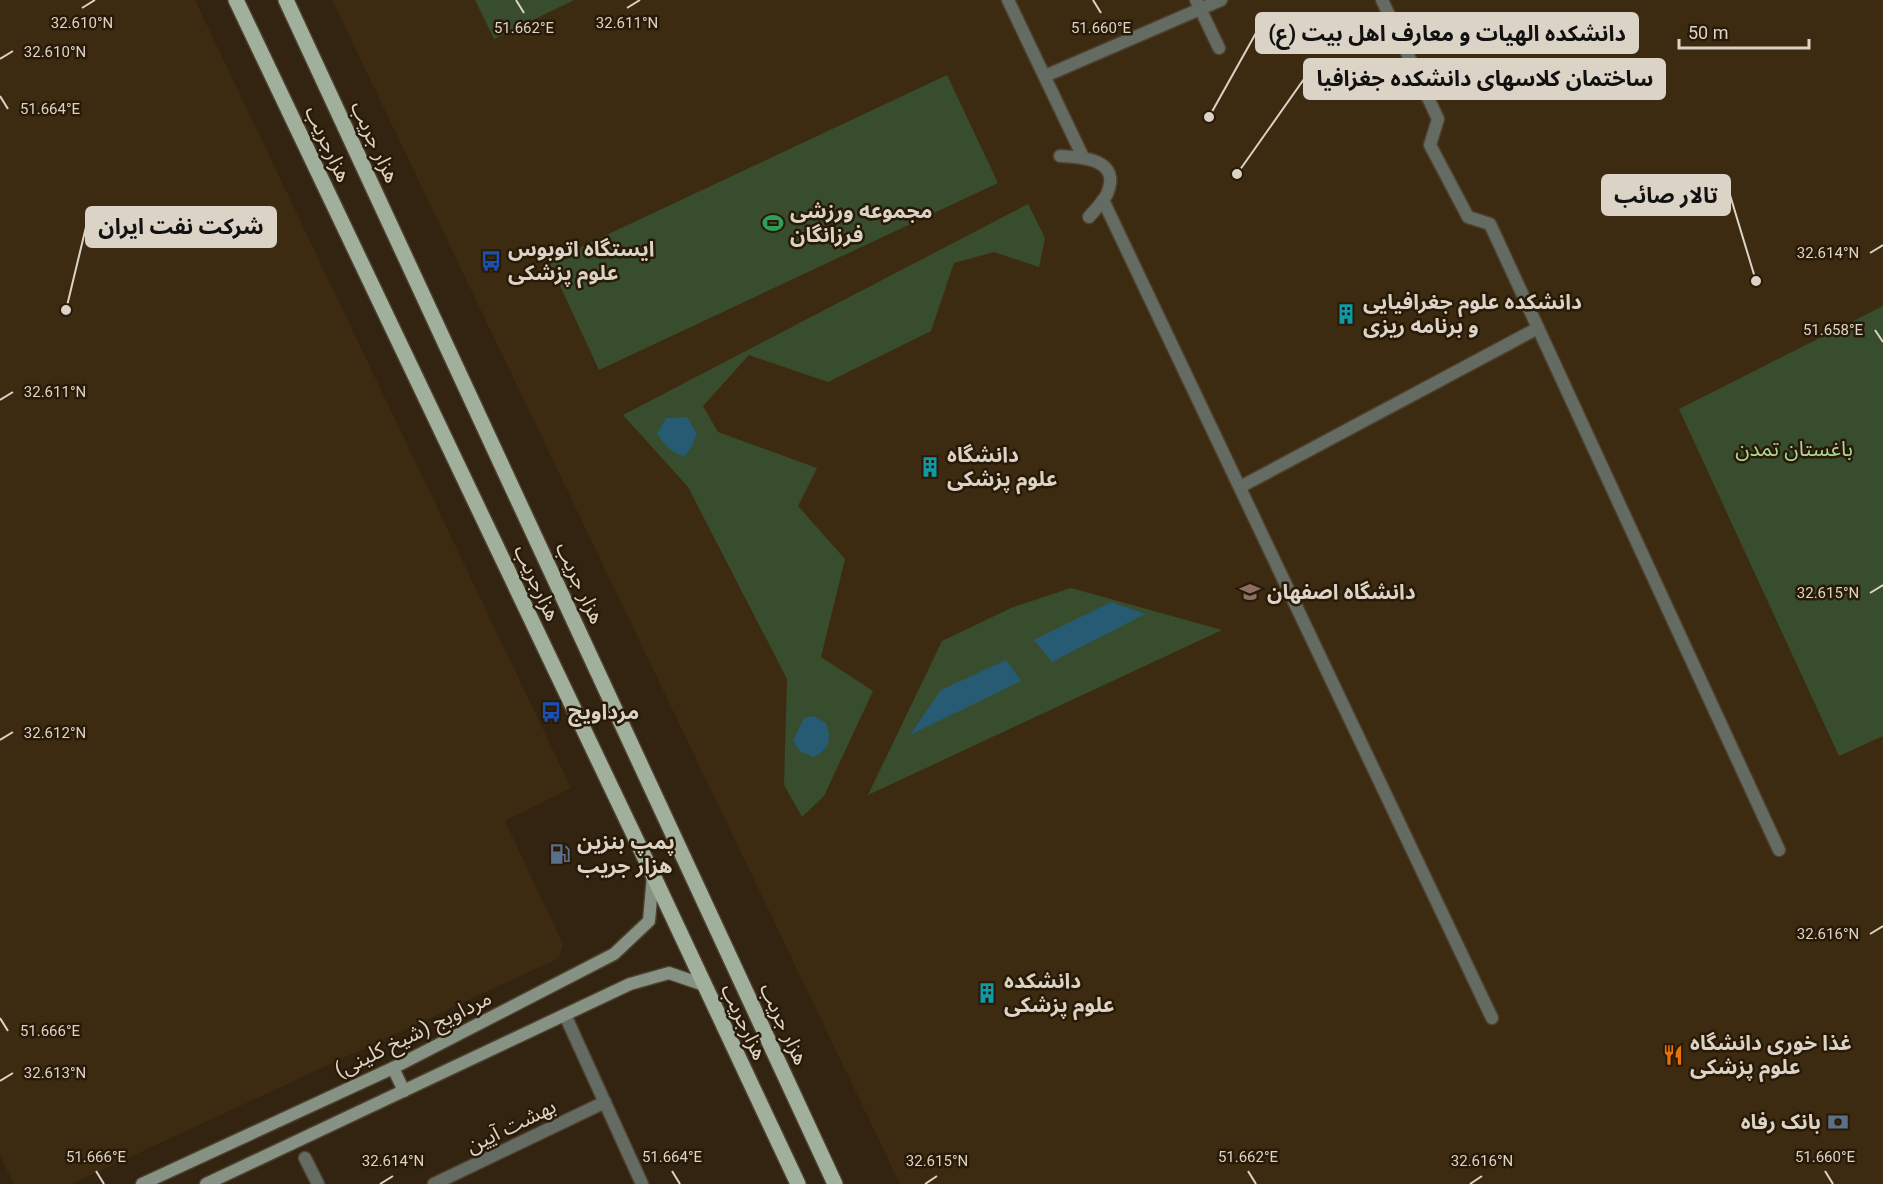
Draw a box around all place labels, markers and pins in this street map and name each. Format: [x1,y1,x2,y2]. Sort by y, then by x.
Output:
callout: دانشکده الهیات و معارف اهل بیت (ع) [1256,13,1638,53]
callout: ساختمان کلاسهای دانشکده جغزافیا [1304,59,1665,99]
callout: تالار صائب [1602,175,1730,215]
place label: مجموعه ورزشی فرزانگان [790,199,932,247]
callout: شرکت نفت ایران [86,207,276,247]
sports icon: مجموعه ورزشی فرزانگان [761,211,785,235]
place label: ایستگاه اتوبوس علوم پزشکی [508,237,654,289]
bus stop icon: ایستگاه اتوبوس علوم پزشکی [479,249,503,273]
place label: دانشکده علوم جغرافیایی و برنامه ریزی [1363,290,1582,338]
building icon: دانشکده علوم جغرافیایی و برنامه ریزی [1334,302,1358,326]
place label: دانشگاه علوم پزشکی [947,443,1057,495]
building icon: دانشگاه علوم پزشکی [918,455,942,479]
school or university icon: دانشگاه اصفهان [1238,580,1262,604]
place label: دانشگاه اصفهان [1267,580,1416,604]
bus stop icon: مرداویج [539,700,563,724]
place label: مرداویج [568,700,639,727]
place label: پمپ بنزین هزار جریب [577,830,675,878]
fuel station icon: پمپ بنزین هزار جریب [548,842,572,866]
place label: دانشکده علوم پزشکی [1004,969,1114,1021]
building icon: دانشکده علوم پزشکی [975,981,999,1005]
place label: غذا خوری دانشگاه علوم پزشکی [1690,1031,1852,1083]
restaurant icon: غذا خوری دانشگاه علوم پزشکی [1661,1043,1685,1067]
place label: بانک رفاه [1741,1110,1821,1134]
bank icon: بانک رفاه [1826,1110,1850,1134]

